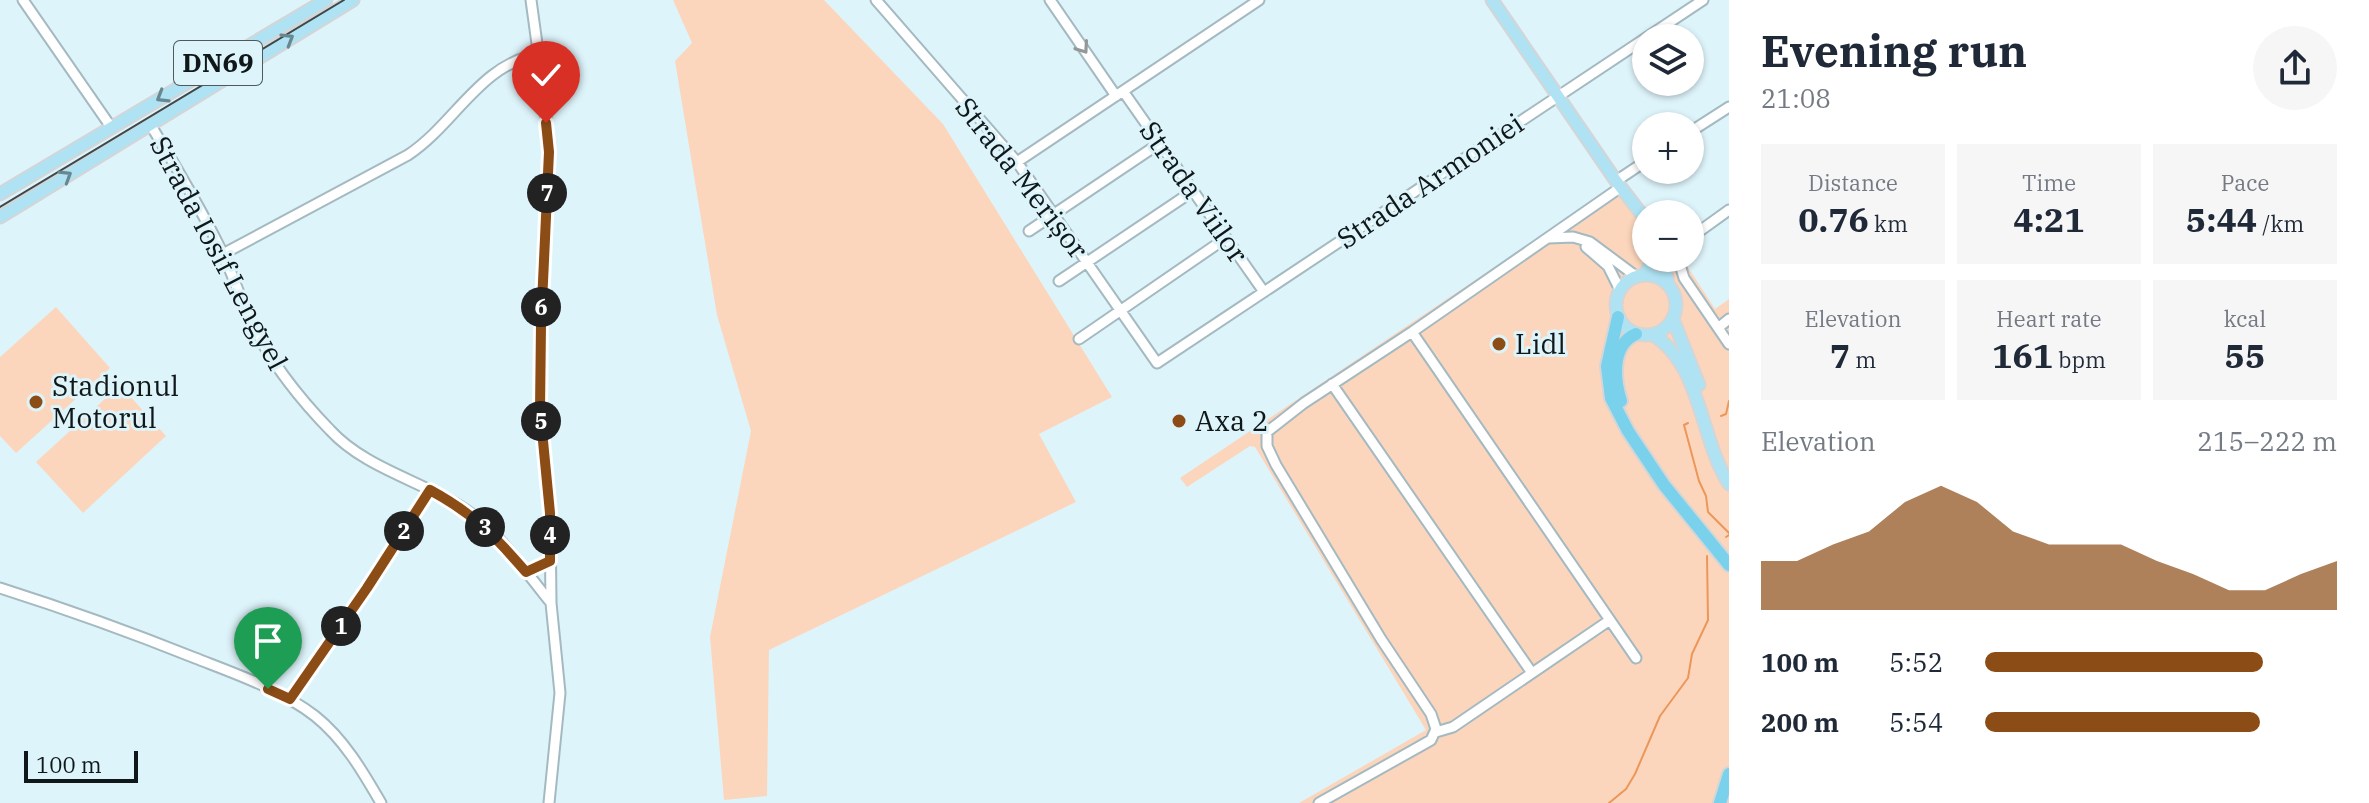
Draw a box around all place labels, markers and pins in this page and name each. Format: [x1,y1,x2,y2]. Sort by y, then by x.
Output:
pin [512,41,580,123]
pin: 7 [527,173,567,213]
pin: 6 [521,287,561,327]
place label: Lidl [1515,325,1566,362]
marker: Lidl [1490,335,1508,353]
place label: Stadionul Motorul [52,367,179,436]
marker: Stadionul Motorul [27,393,45,411]
pin: 5 [521,401,561,441]
place label: Axa 2 [1195,402,1269,439]
marker: Axa 2 [1170,412,1188,430]
pin: 3 [465,507,505,547]
pin: 2 [384,511,424,551]
pin: 4 [530,515,570,555]
pin: 1 [321,606,361,646]
pin [234,607,302,689]

